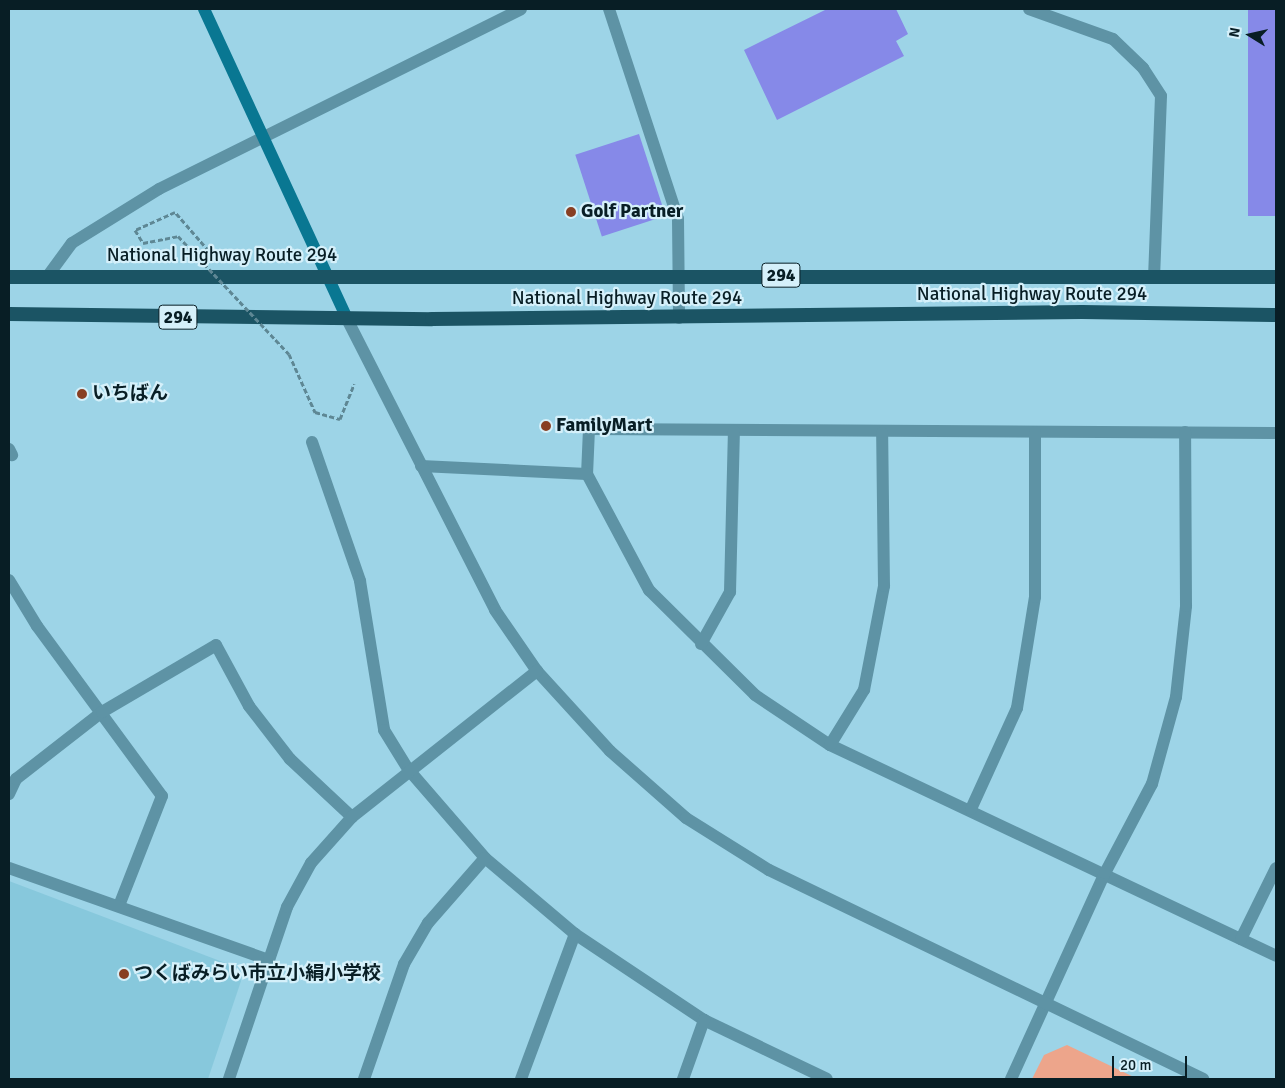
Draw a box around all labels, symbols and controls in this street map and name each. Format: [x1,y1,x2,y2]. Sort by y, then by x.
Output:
north arrow [1225,10,1275,60]
text: N [1226,26,1244,39]
place label: Golf Partner [581,201,683,223]
marker: Golf Partner [565,206,577,218]
street label: National Highway Route 294 [107,245,337,267]
road number: 294 [761,260,801,290]
street label: National Highway Route 294 [917,284,1147,306]
street label: National Highway Route 294 [512,288,742,310]
road number: 294 [158,302,198,332]
place label: いちばん [92,383,168,405]
marker: いちばん [76,388,88,400]
place label: FamilyMart [556,415,652,437]
marker: FamilyMart [540,420,552,432]
place label: つくばみらい市立小絹小学校 [134,963,381,985]
marker: つくばみらい市立小絹小学校 [118,968,130,980]
scale bar [1115,1046,1190,1078]
text: 20 m [1120,1056,1151,1074]

